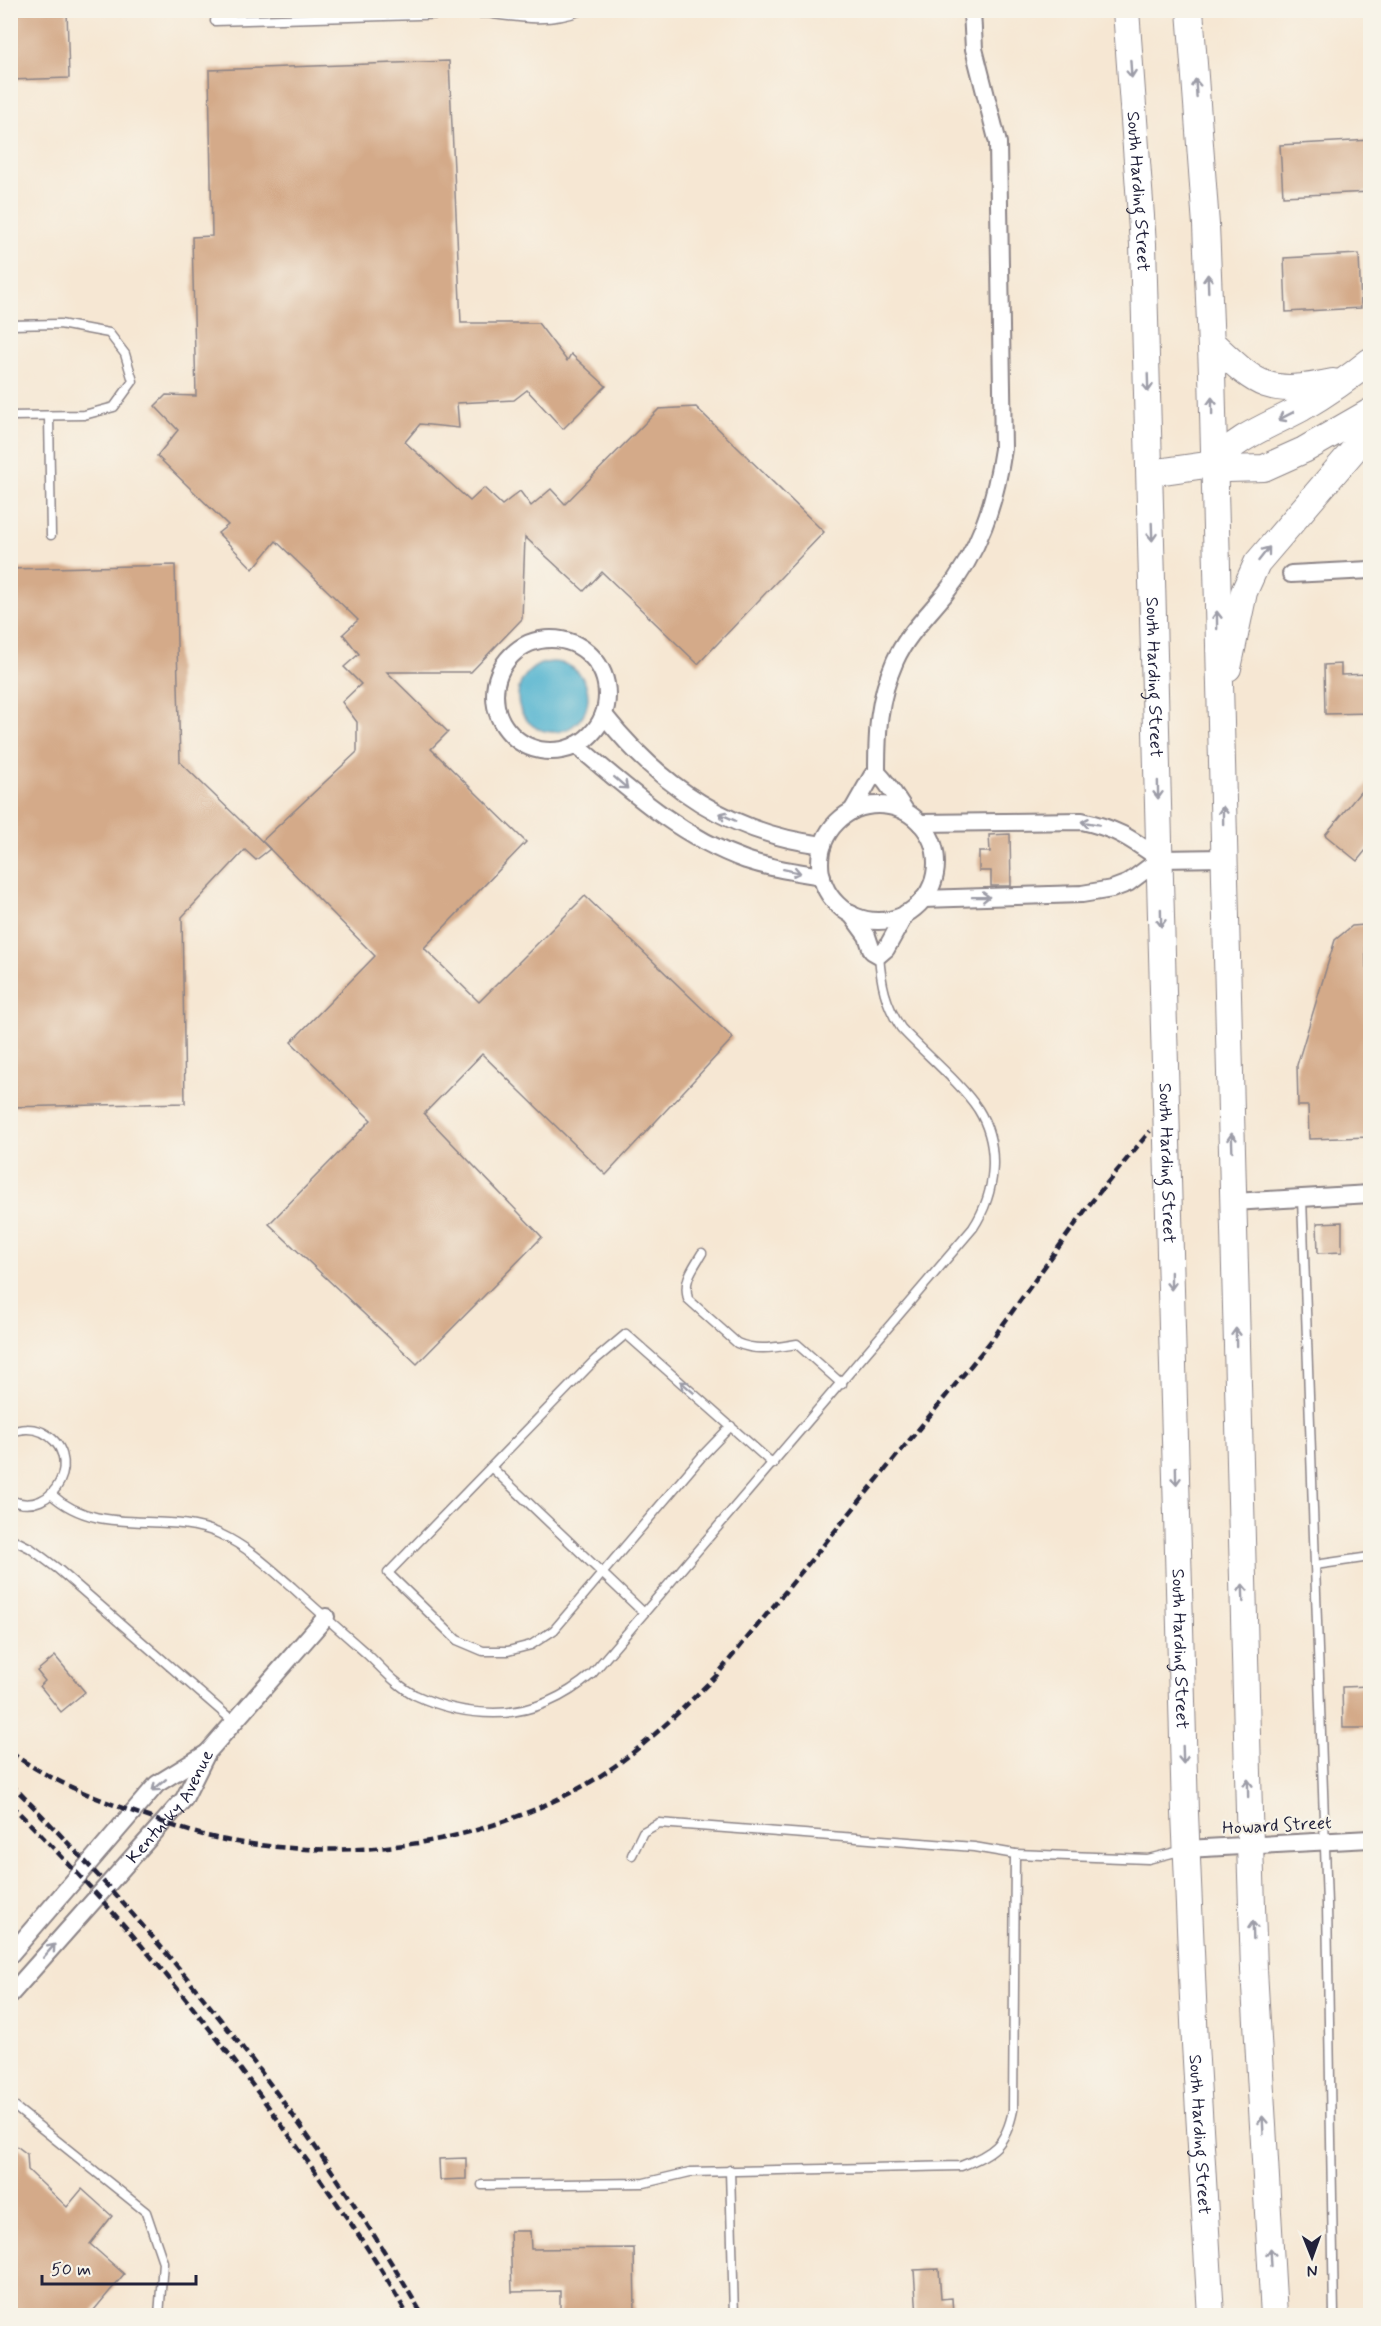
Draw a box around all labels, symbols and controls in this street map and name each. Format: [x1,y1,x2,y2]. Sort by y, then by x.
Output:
one-way arrow [1126,58,1137,78]
one-way arrow [1191,79,1202,99]
street label: South Harding Street [1120,111,1155,272]
one-way arrow [1203,274,1214,294]
one-way arrow [1142,373,1153,393]
one-way arrow [1206,396,1218,416]
one-way arrow [1278,410,1296,422]
one-way arrow [1146,521,1158,541]
one-way arrow [1257,546,1270,562]
street label: South Harding Street [1139,597,1168,758]
one-way arrow [1211,611,1223,631]
one-way arrow [613,777,629,790]
one-way arrow [1152,779,1164,799]
one-way arrow [1217,806,1228,826]
one-way arrow [719,810,737,822]
one-way arrow [1081,817,1101,828]
one-way arrow [782,866,801,877]
one-way arrow [971,892,991,903]
one-way arrow [1155,907,1167,927]
street label: South Harding Street [1152,1082,1181,1244]
one-way arrow [1226,1133,1238,1153]
one-way arrow [1165,1270,1177,1290]
one-way arrow [1230,1328,1242,1348]
one-way arrow [680,1380,695,1394]
one-way arrow [1170,1465,1182,1485]
street label: South Harding Street [1165,1568,1194,1730]
one-way arrow [1237,1583,1249,1603]
one-way arrow [1178,1744,1189,1764]
street label: Kentucky Avenue [121,1746,220,1869]
one-way arrow [151,1778,167,1791]
one-way arrow [1242,1778,1254,1798]
street label: Howard Street [1222,1811,1333,1841]
one-way arrow [1247,1921,1258,1941]
one-way arrow [42,1944,56,1959]
street label: South Harding Street [1183,2054,1216,2215]
one-way arrow [1258,2116,1269,2136]
north arrow [1282,2227,1342,2287]
scale bar [42,2248,196,2286]
one-way arrow [1265,2248,1276,2268]
text: 50 m [51,2258,91,2282]
text: N [1307,2260,1318,2281]

